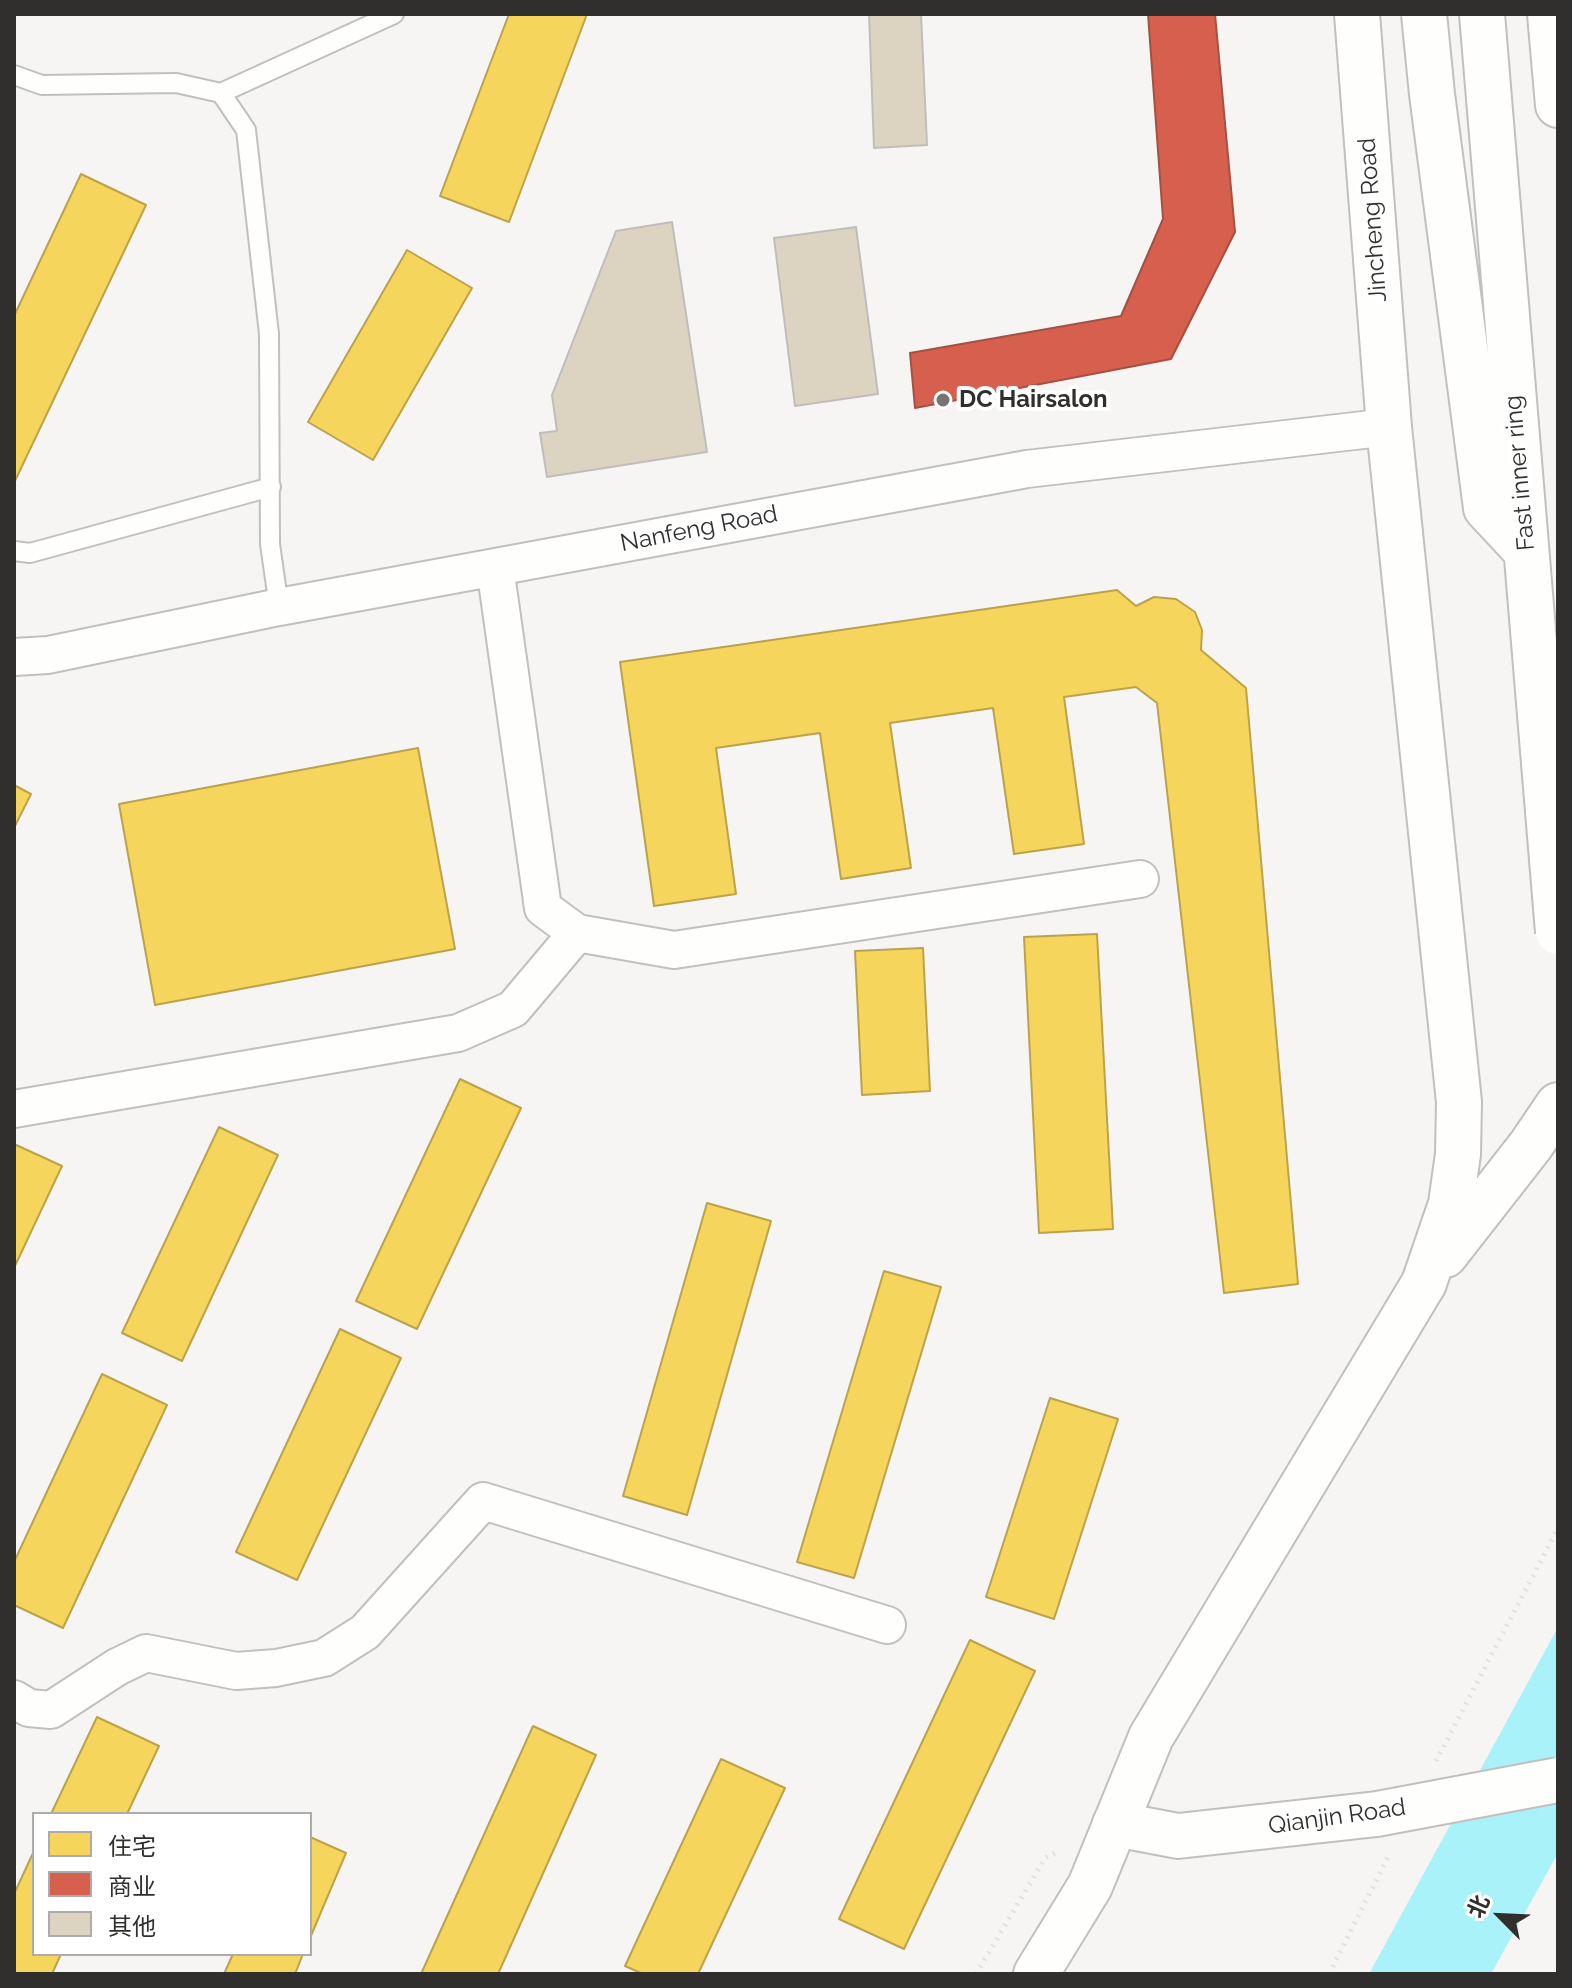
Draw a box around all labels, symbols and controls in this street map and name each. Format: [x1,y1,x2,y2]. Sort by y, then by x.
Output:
street label: Jincheng Road [1353,137,1393,303]
place label: DC Hairsalon [959,386,1108,414]
marker: DC Hairsalon [934,391,952,409]
street label: Fast inner ring [1499,394,1541,552]
street label: Nanfeng Road [618,500,780,558]
street label: Qianjin Road [1266,1793,1408,1841]
legend [32,1812,312,1956]
text: 住宅 [108,1832,156,1861]
text: 商业 [108,1872,156,1901]
north arrow [1460,1876,1540,1956]
text: 北 [1462,1891,1494,1922]
text: 其他 [108,1912,156,1941]

